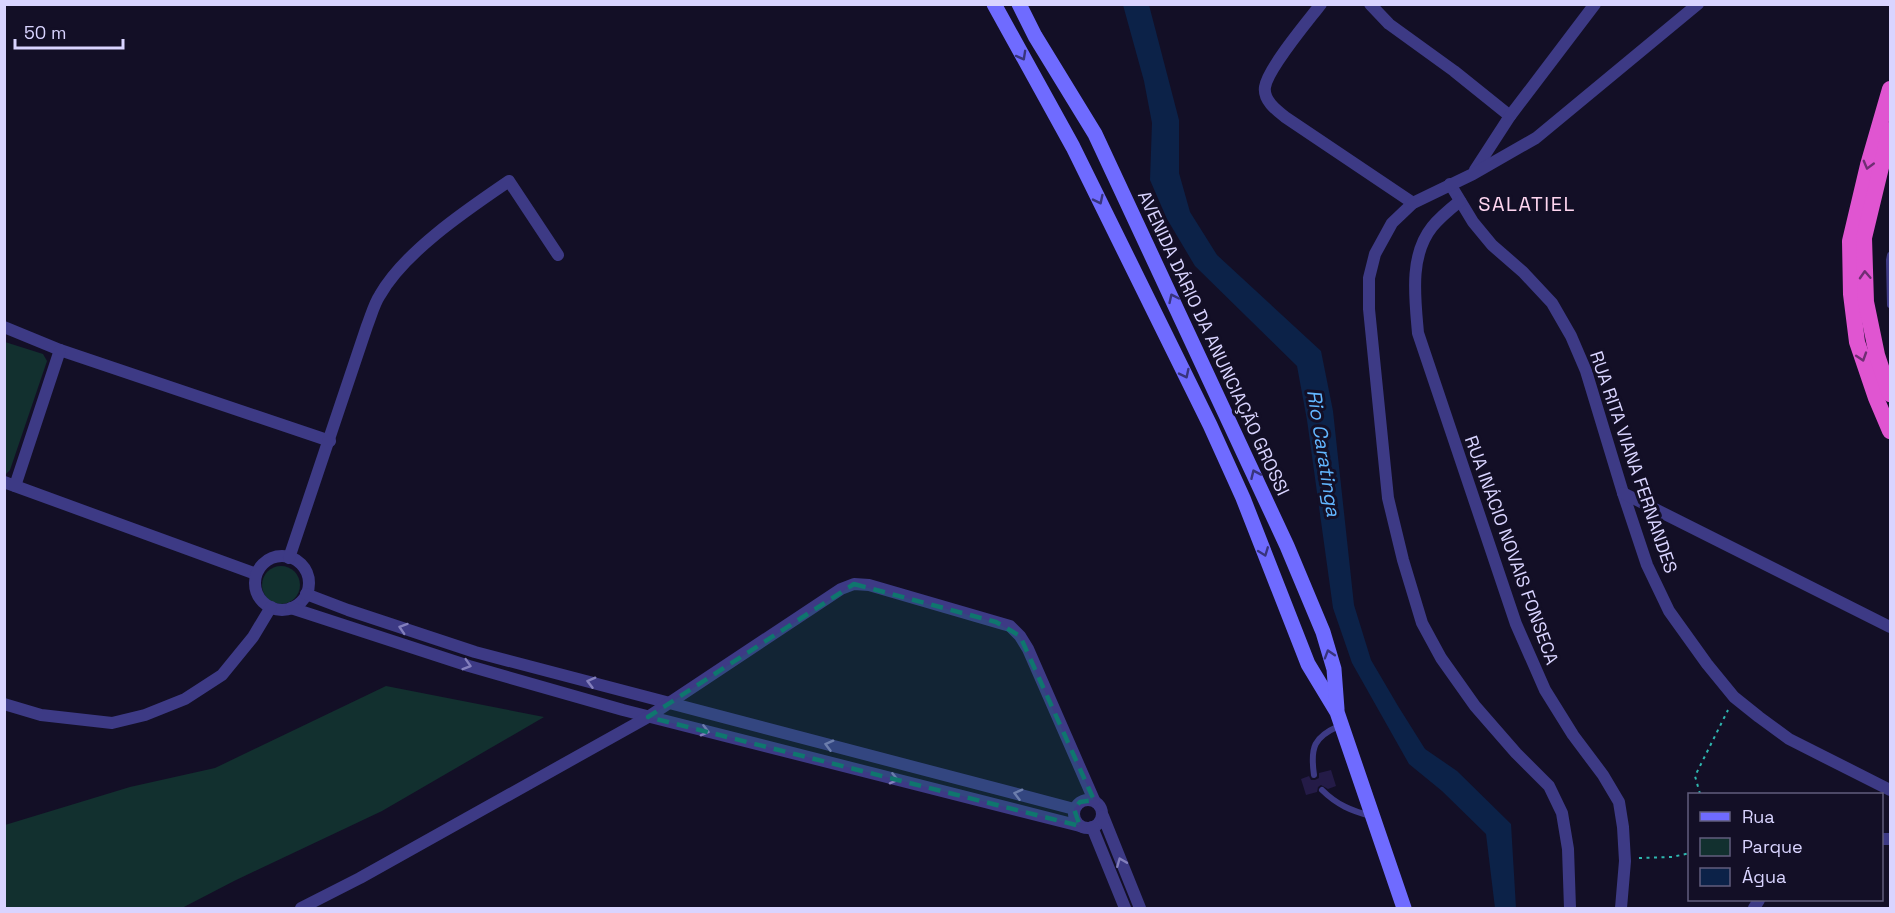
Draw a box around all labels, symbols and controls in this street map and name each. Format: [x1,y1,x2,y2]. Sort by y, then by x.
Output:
scale bar [15,12,123,50]
text: 50 m [24,21,66,44]
one-way arrow [1015,50,1026,60]
one-way arrow [1863,160,1876,170]
street label: AVENIDA DÁRIO DA ANUNCIAÇÃO GROSSI [1133,187,1295,499]
district label: SALATIEL [1478,191,1576,217]
one-way arrow [1091,193,1103,204]
one-way arrow [1859,271,1872,280]
one-way arrow [1168,293,1180,304]
street label: RUA RITA VIANA FERNANDES [1585,348,1683,576]
one-way arrow [1855,351,1867,362]
one-way arrow [1178,368,1190,379]
water label: Rio Caratinga [1301,388,1347,519]
street label: RUA INÁCIO NOVAIS FONSECA [1460,432,1564,668]
one-way arrow [1250,470,1262,481]
one-way arrow [1257,546,1269,557]
one-way arrow [398,623,409,636]
one-way arrow [1324,649,1337,660]
one-way arrow [461,658,472,670]
one-way arrow [586,677,597,689]
one-way arrow [699,724,710,736]
one-way arrow [824,739,834,752]
one-way arrow [889,771,899,784]
one-way arrow [1013,789,1023,802]
legend [1688,793,1883,901]
text: Rua [1742,805,1775,828]
text: Parque [1742,835,1803,858]
one-way arrow [1116,857,1129,868]
text: Água [1742,865,1786,888]

